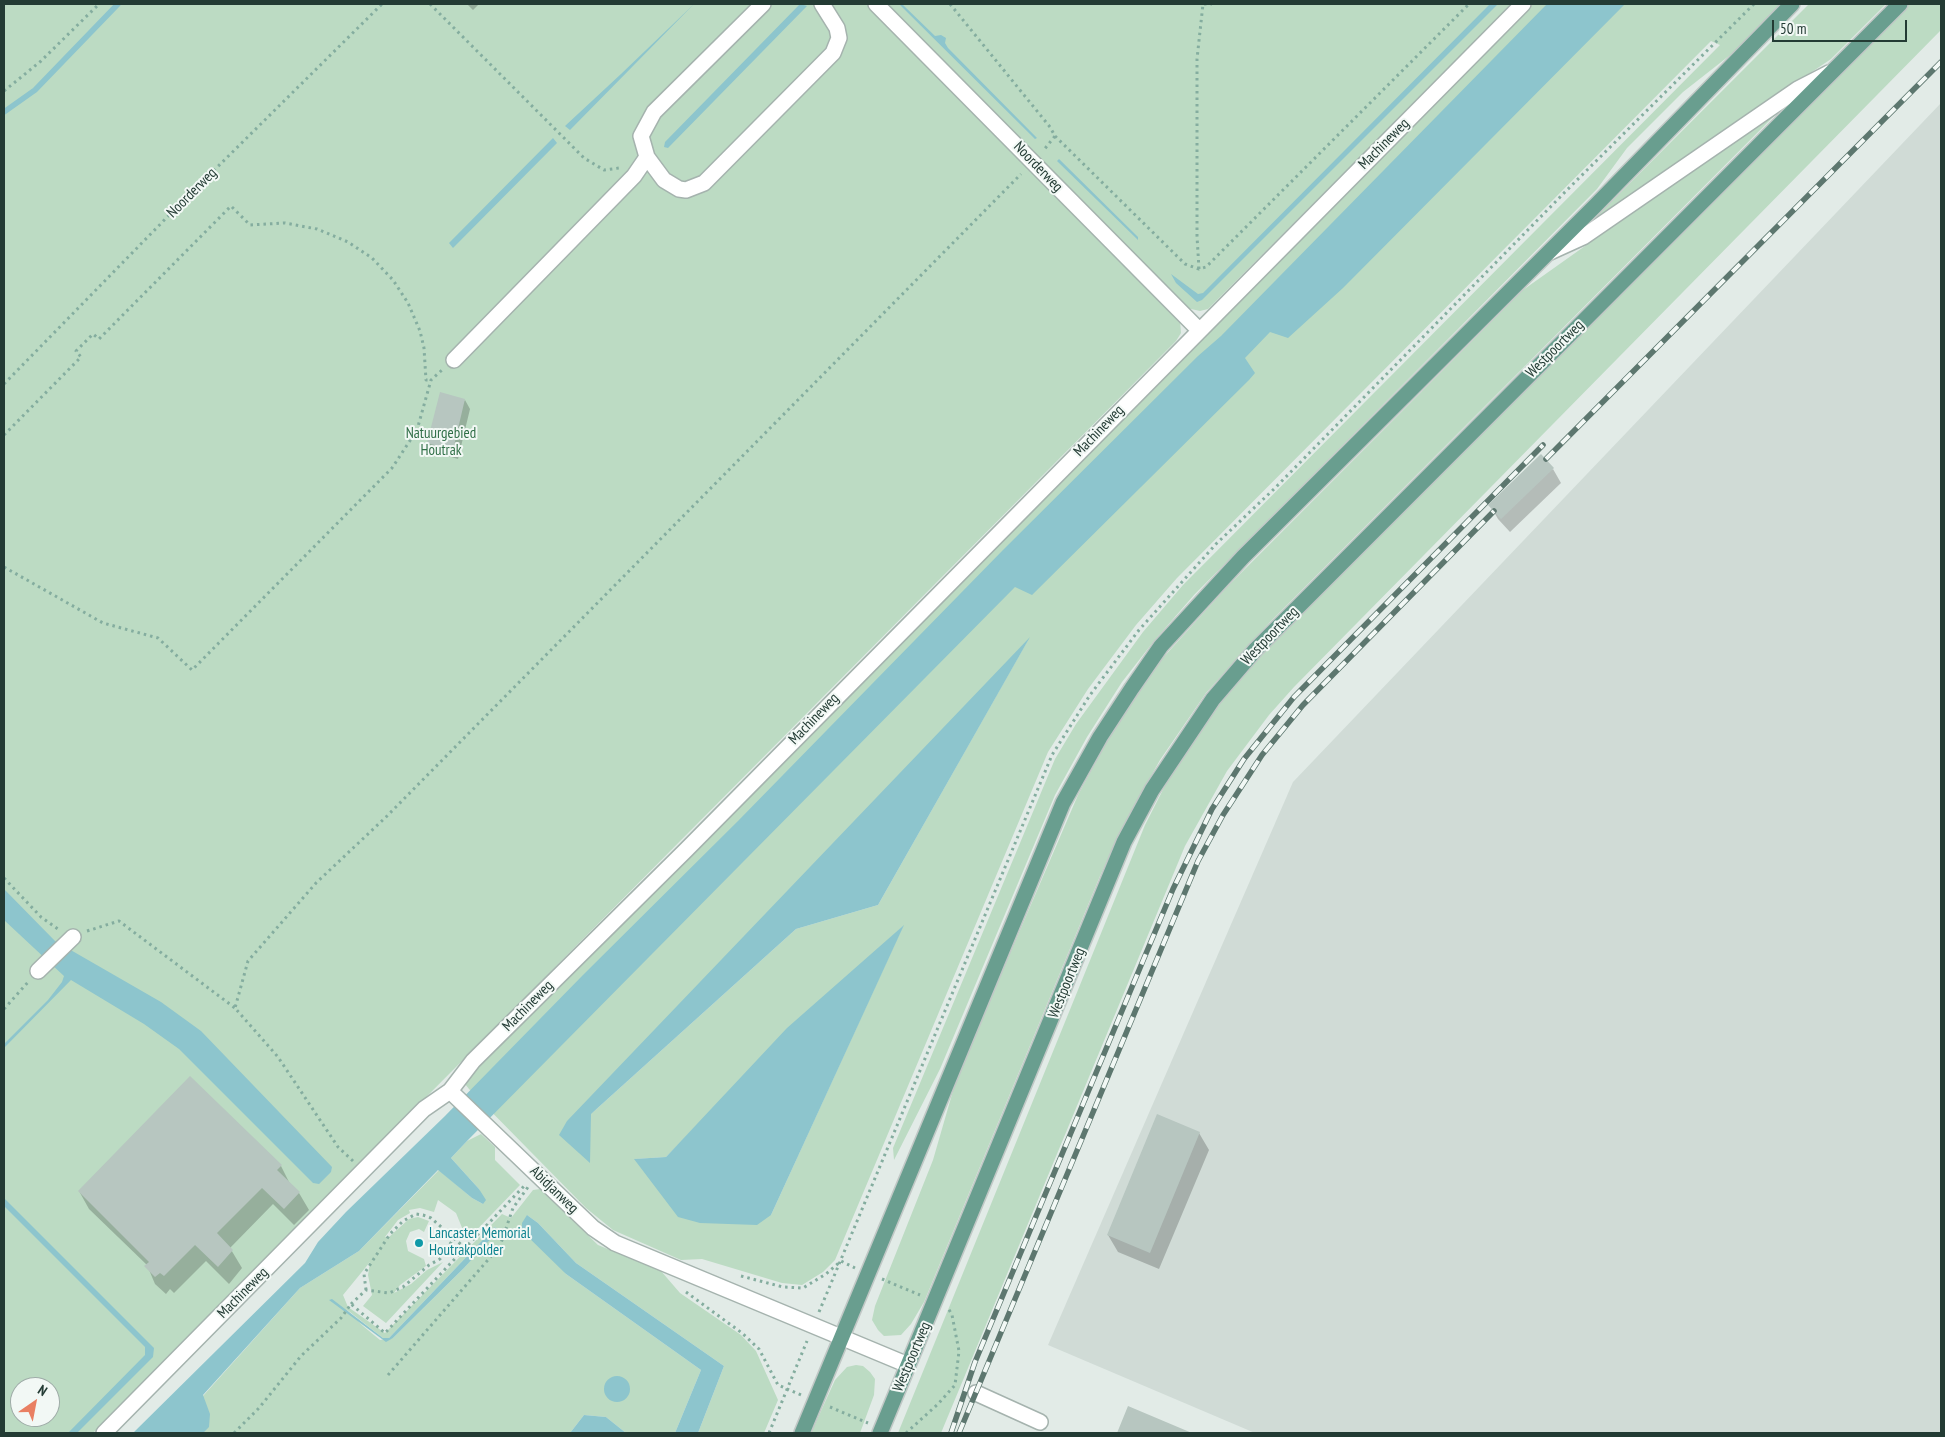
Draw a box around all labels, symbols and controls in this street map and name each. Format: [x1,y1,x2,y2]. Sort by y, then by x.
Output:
scale bar [1775,10,1910,42]
text: 50 m [1780,19,1806,38]
street label: Machineweg [1355,115,1413,173]
street label: Noorderweg [1010,138,1066,196]
street label: Noorderweg [163,164,221,222]
street label: Westpoortweg [1522,316,1588,382]
street label: Machineweg [1070,401,1128,461]
park label: Natuurgebied Houtrak [406,425,476,460]
street label: Westpoortweg [1238,603,1302,669]
street label: Machineweg [785,689,843,749]
street label: Westpoortweg [1045,945,1089,1021]
street label: Machineweg [499,977,557,1035]
street label: Abidjanweg [526,1163,582,1217]
place label: Lancaster Memorial Houtrakpolder [429,1225,530,1260]
marker: Lancaster Memorial Houtrakpolder [413,1237,425,1249]
street label: Machineweg [214,1264,272,1322]
street label: Westpoortweg [889,1319,935,1395]
north arrow [10,1377,60,1427]
text: N [35,1381,51,1400]

